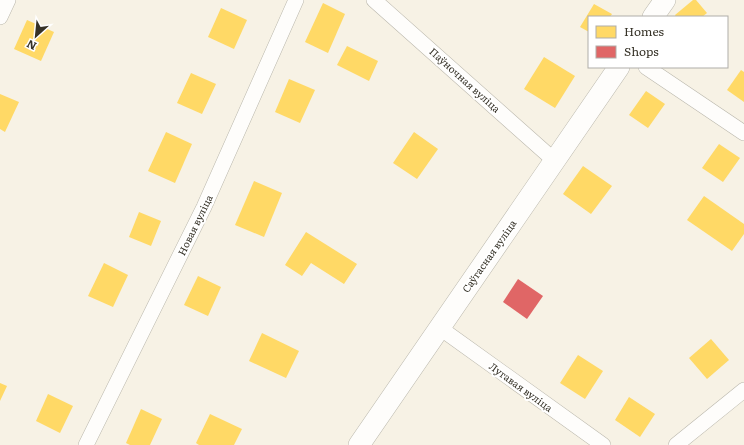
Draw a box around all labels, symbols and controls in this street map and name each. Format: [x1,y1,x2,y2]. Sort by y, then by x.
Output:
north arrow [16,16,56,56]
legend [588,16,728,68]
text: Homes [624,22,664,40]
text: N [23,37,39,55]
text: Shops [624,42,659,60]
street label: Паўночная вуліца [427,44,505,116]
street label: Новая вуліца [173,191,216,258]
street label: Саўгасная вуліца [458,216,520,295]
street label: Лугавая вуліца [486,358,557,415]

